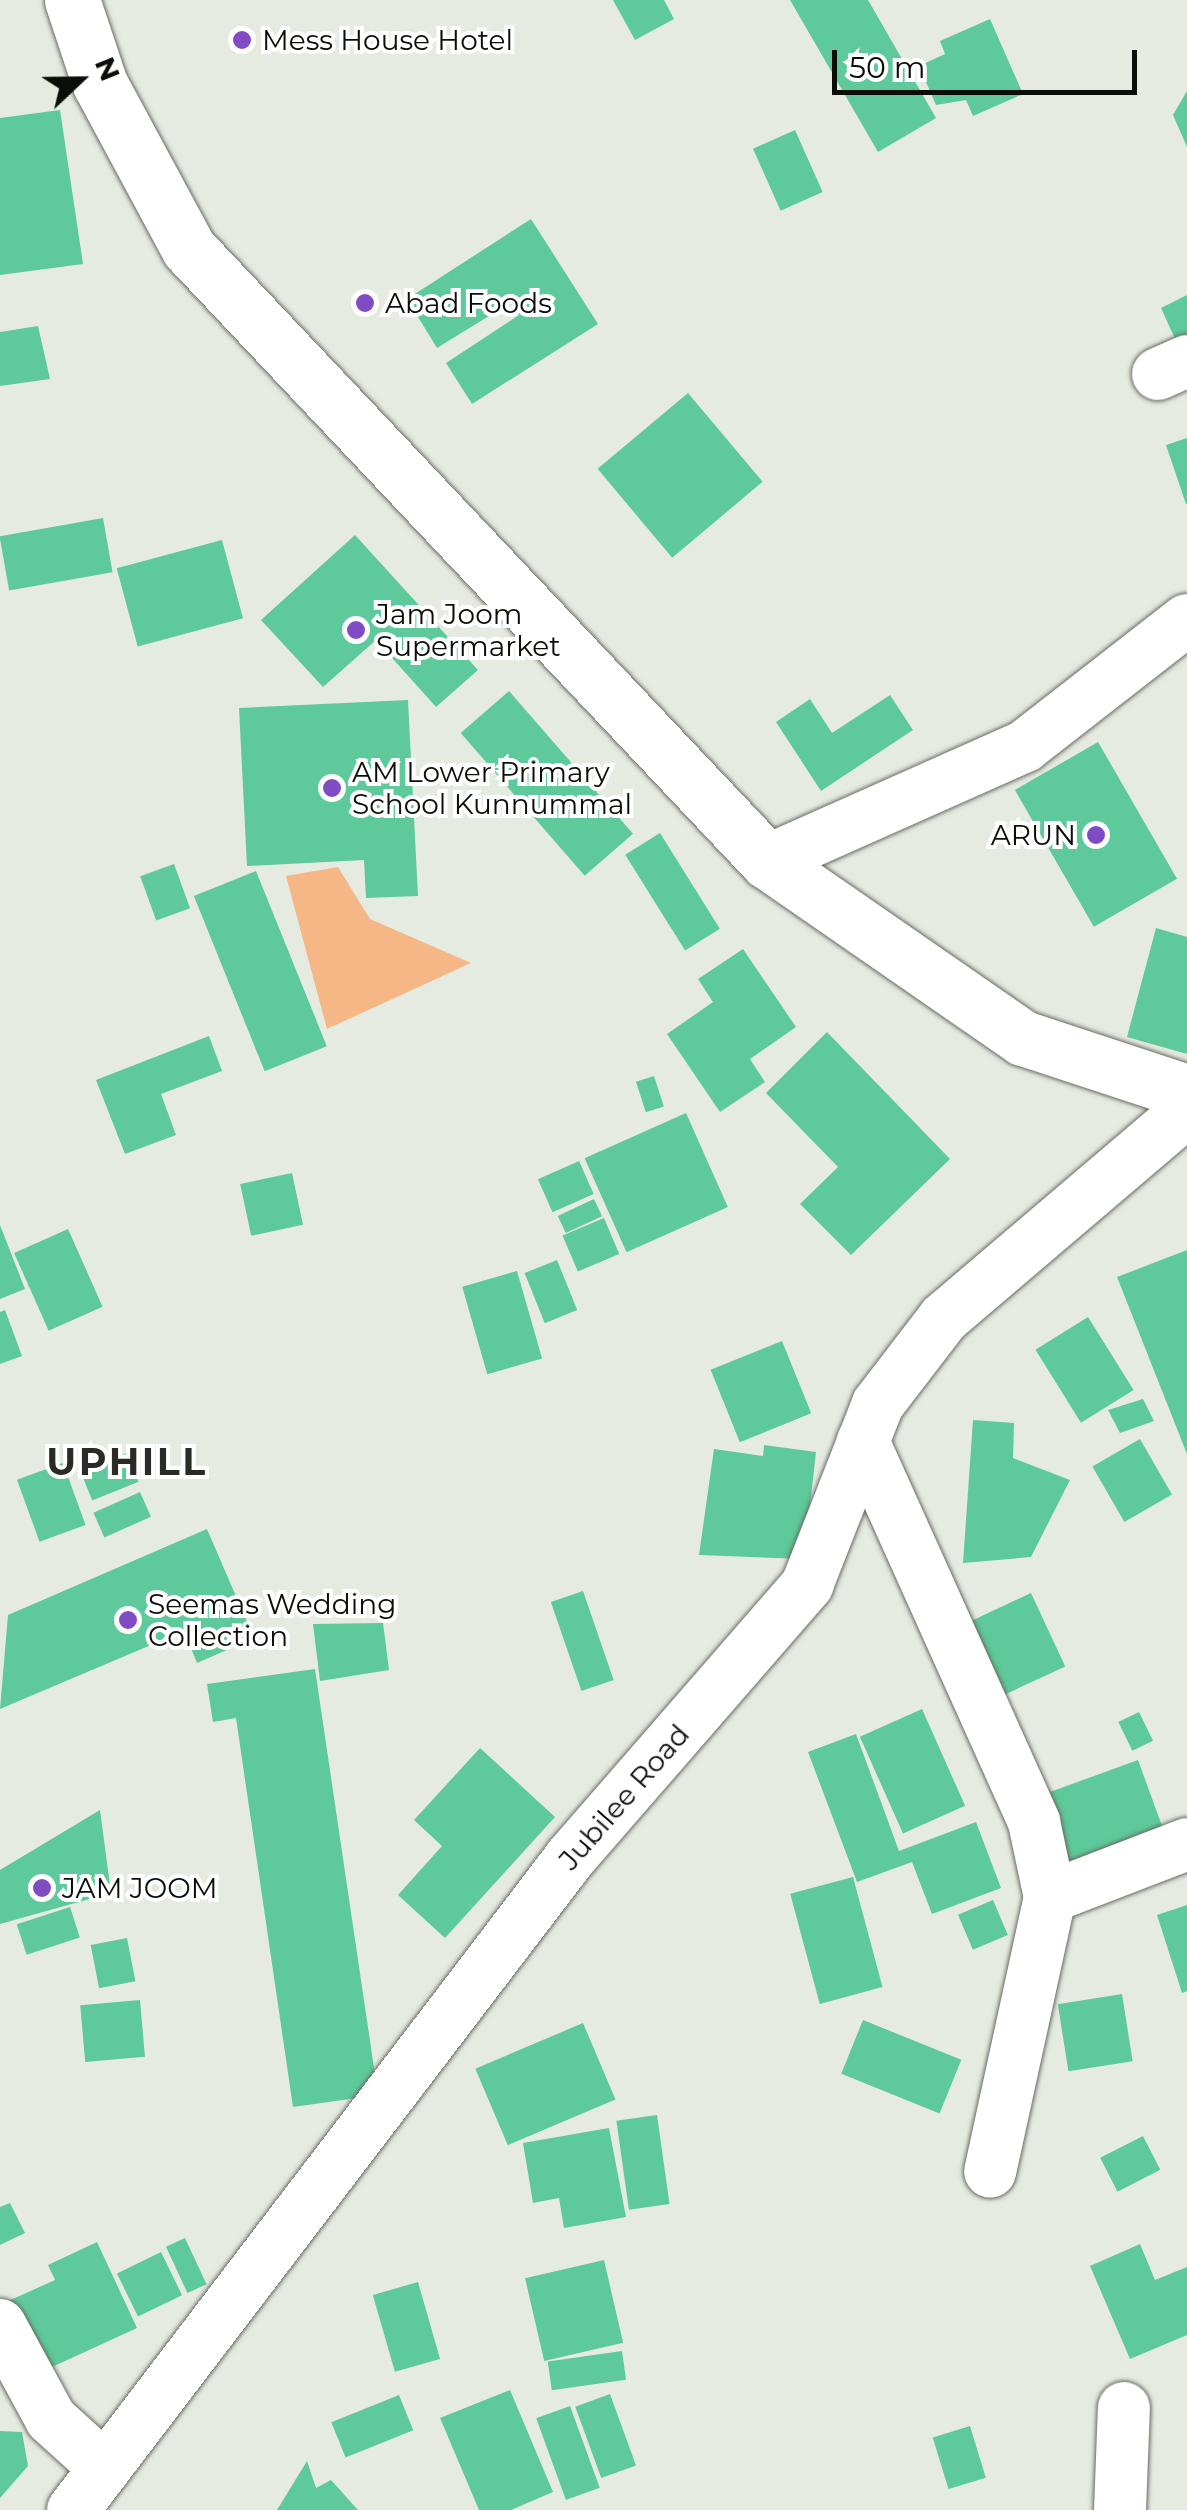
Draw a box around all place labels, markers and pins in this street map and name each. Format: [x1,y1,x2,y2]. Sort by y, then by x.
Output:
place label: Mess House Hotel [262,23,513,57]
marker: Mess House Hotel [231,29,253,51]
place label: Abad Foods [385,286,552,320]
marker: Abad Foods [354,292,376,314]
place label: Jam Joom Supermarket [376,597,561,663]
marker: Jam Joom Supermarket [345,619,367,641]
place label: AM Lower Primary School Kunnummal [352,755,632,821]
marker: AM Lower Primary School Kunnummal [321,777,343,799]
place label: ARUN [991,818,1076,852]
marker: ARUN [1085,824,1107,846]
place label: Seemas Wedding Collection [148,1587,396,1653]
marker: Seemas Wedding Collection [117,1609,139,1631]
place label: JAM JOOM [62,1871,218,1905]
marker: JAM JOOM [31,1877,53,1899]

